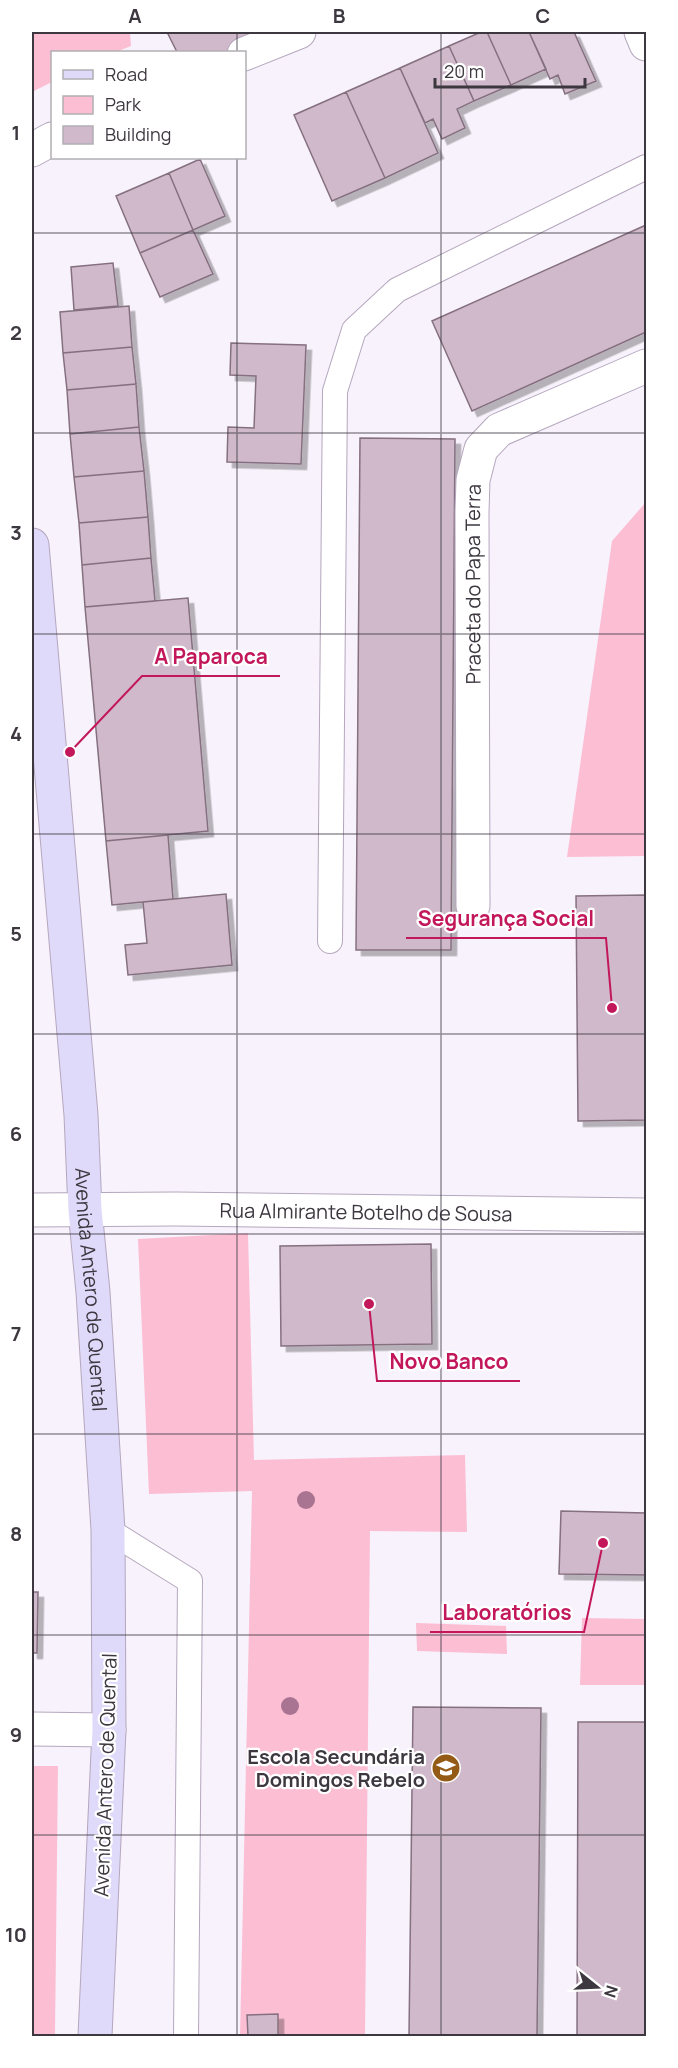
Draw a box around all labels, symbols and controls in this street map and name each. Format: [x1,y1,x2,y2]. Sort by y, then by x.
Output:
text: A [128,2,142,29]
text: B [333,2,346,29]
text: C [536,2,550,29]
legend [51,51,246,159]
scale bar [435,51,585,89]
text: 20 m [444,59,484,83]
text: Road [105,62,148,86]
text: Park [105,92,142,116]
text: 1 [12,119,20,146]
text: Building [105,122,171,146]
text: 2 [10,319,22,346]
street label: Praceta do Papa Terra [458,483,486,684]
text: 3 [10,519,22,546]
callout: A Paparoca [142,637,280,676]
text: A Paparoca [154,642,268,670]
text: 4 [10,720,22,747]
callout: Segurança Social [406,899,606,938]
text: Segurança Social [418,904,594,932]
text: 5 [10,920,22,947]
text: 6 [10,1120,22,1147]
street label: Avenida Antero de Quental [70,1167,114,1412]
street label: Rua Almirante Botelho de Sousa [219,1196,513,1227]
text: 7 [11,1320,21,1347]
callout: Novo Banco [377,1342,520,1381]
text: Novo Banco [389,1347,509,1375]
text: 8 [10,1520,22,1547]
callout: Laboratórios [430,1593,584,1632]
text: Laboratórios [442,1598,572,1626]
street label: Avenida Antero de Quental [87,1653,123,1897]
text: 9 [10,1721,22,1748]
place label: Escola Secundária Domingos Rebelo [247,1743,425,1793]
school or university icon: Escola Secundária Domingos Rebelo [430,1752,462,1784]
text: 10 [5,1921,27,1948]
north arrow [567,1957,627,2017]
text: N [599,1983,624,2001]

